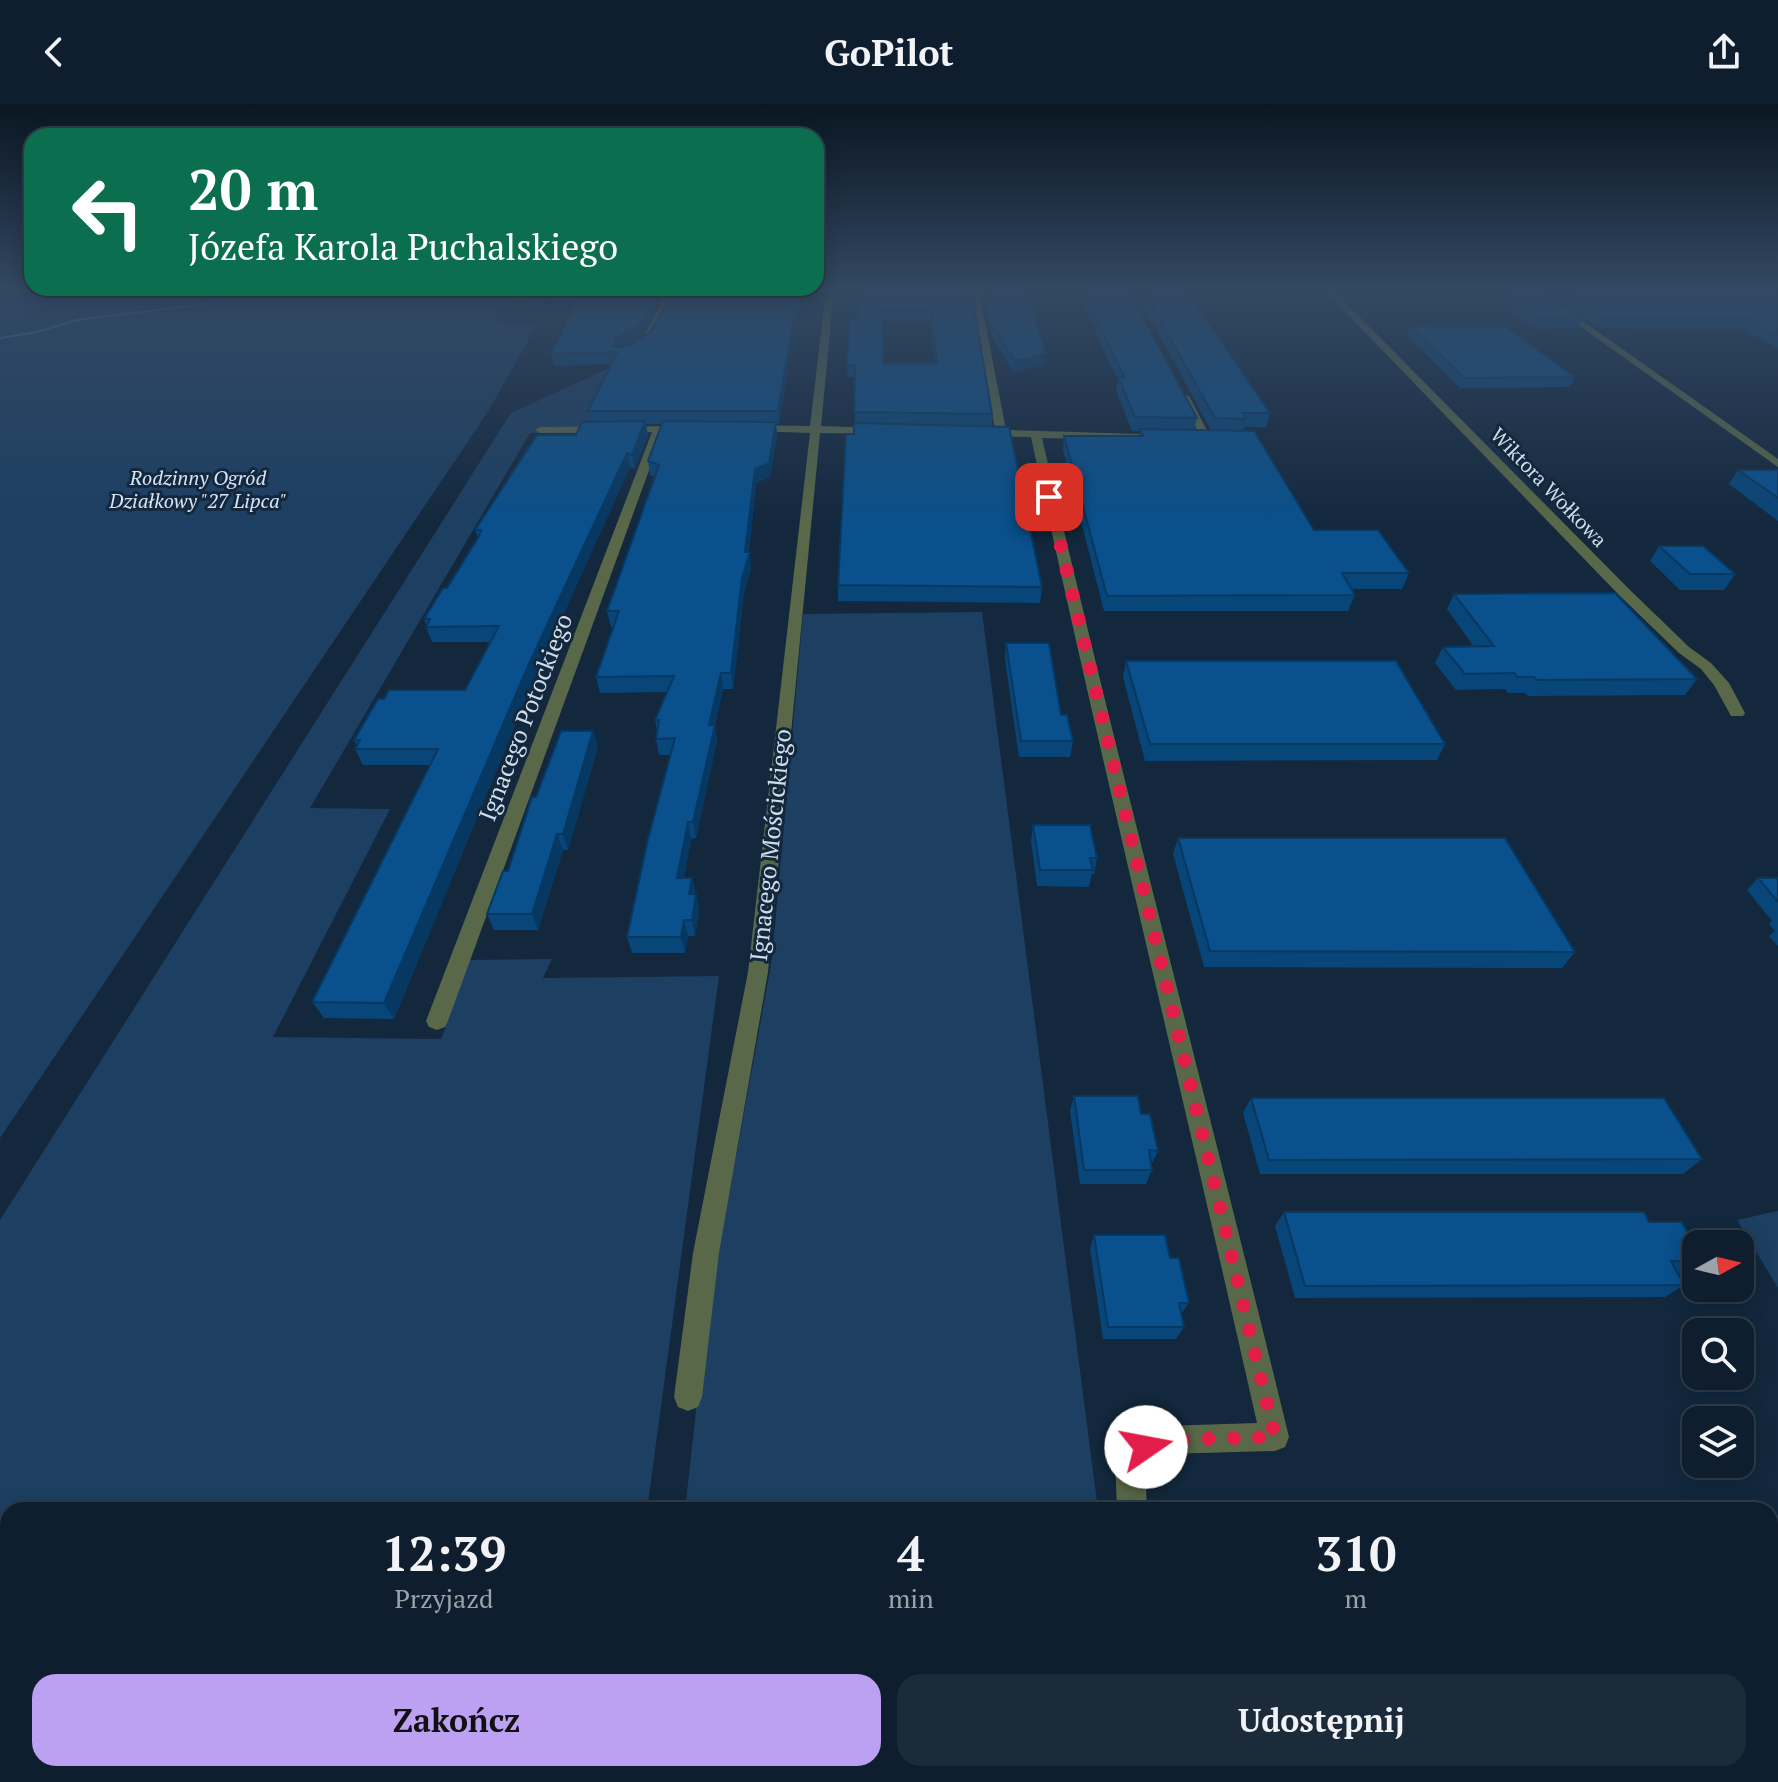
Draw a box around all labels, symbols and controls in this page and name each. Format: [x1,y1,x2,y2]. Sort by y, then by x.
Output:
text: GoPilot [824,29,954,76]
icon: back [32,30,76,74]
icon: share [1702,30,1746,74]
text: 20 m [188,152,318,226]
icon: left [56,160,160,264]
text: Józefa Karola Puchalskiego [188,223,618,270]
street label: Wiktora Wołkowa [1485,421,1613,553]
pin [1015,463,1083,531]
park label: Rodzinny Ogród Działkowy "27 Lipca" [108,464,287,514]
icon: arrive [1027,475,1071,519]
street label: Ignacego Potockiego [471,609,579,825]
street label: Ignacego Mościckiego [742,727,798,963]
north arrow [1682,1230,1754,1302]
map controls [1682,1230,1754,1478]
button: search [1682,1318,1754,1390]
position arrow [1104,1405,1188,1489]
button: layers [1682,1406,1754,1478]
text: 12:39 [381,1521,506,1585]
text: 4 [897,1521,924,1585]
text: 310 [1315,1521,1397,1585]
text: Przyjazd [395,1581,493,1615]
text: min [888,1581,934,1615]
text: m [1345,1581,1367,1615]
button: Zakończ [32,1674,881,1766]
button: Udostępnij [897,1674,1746,1766]

